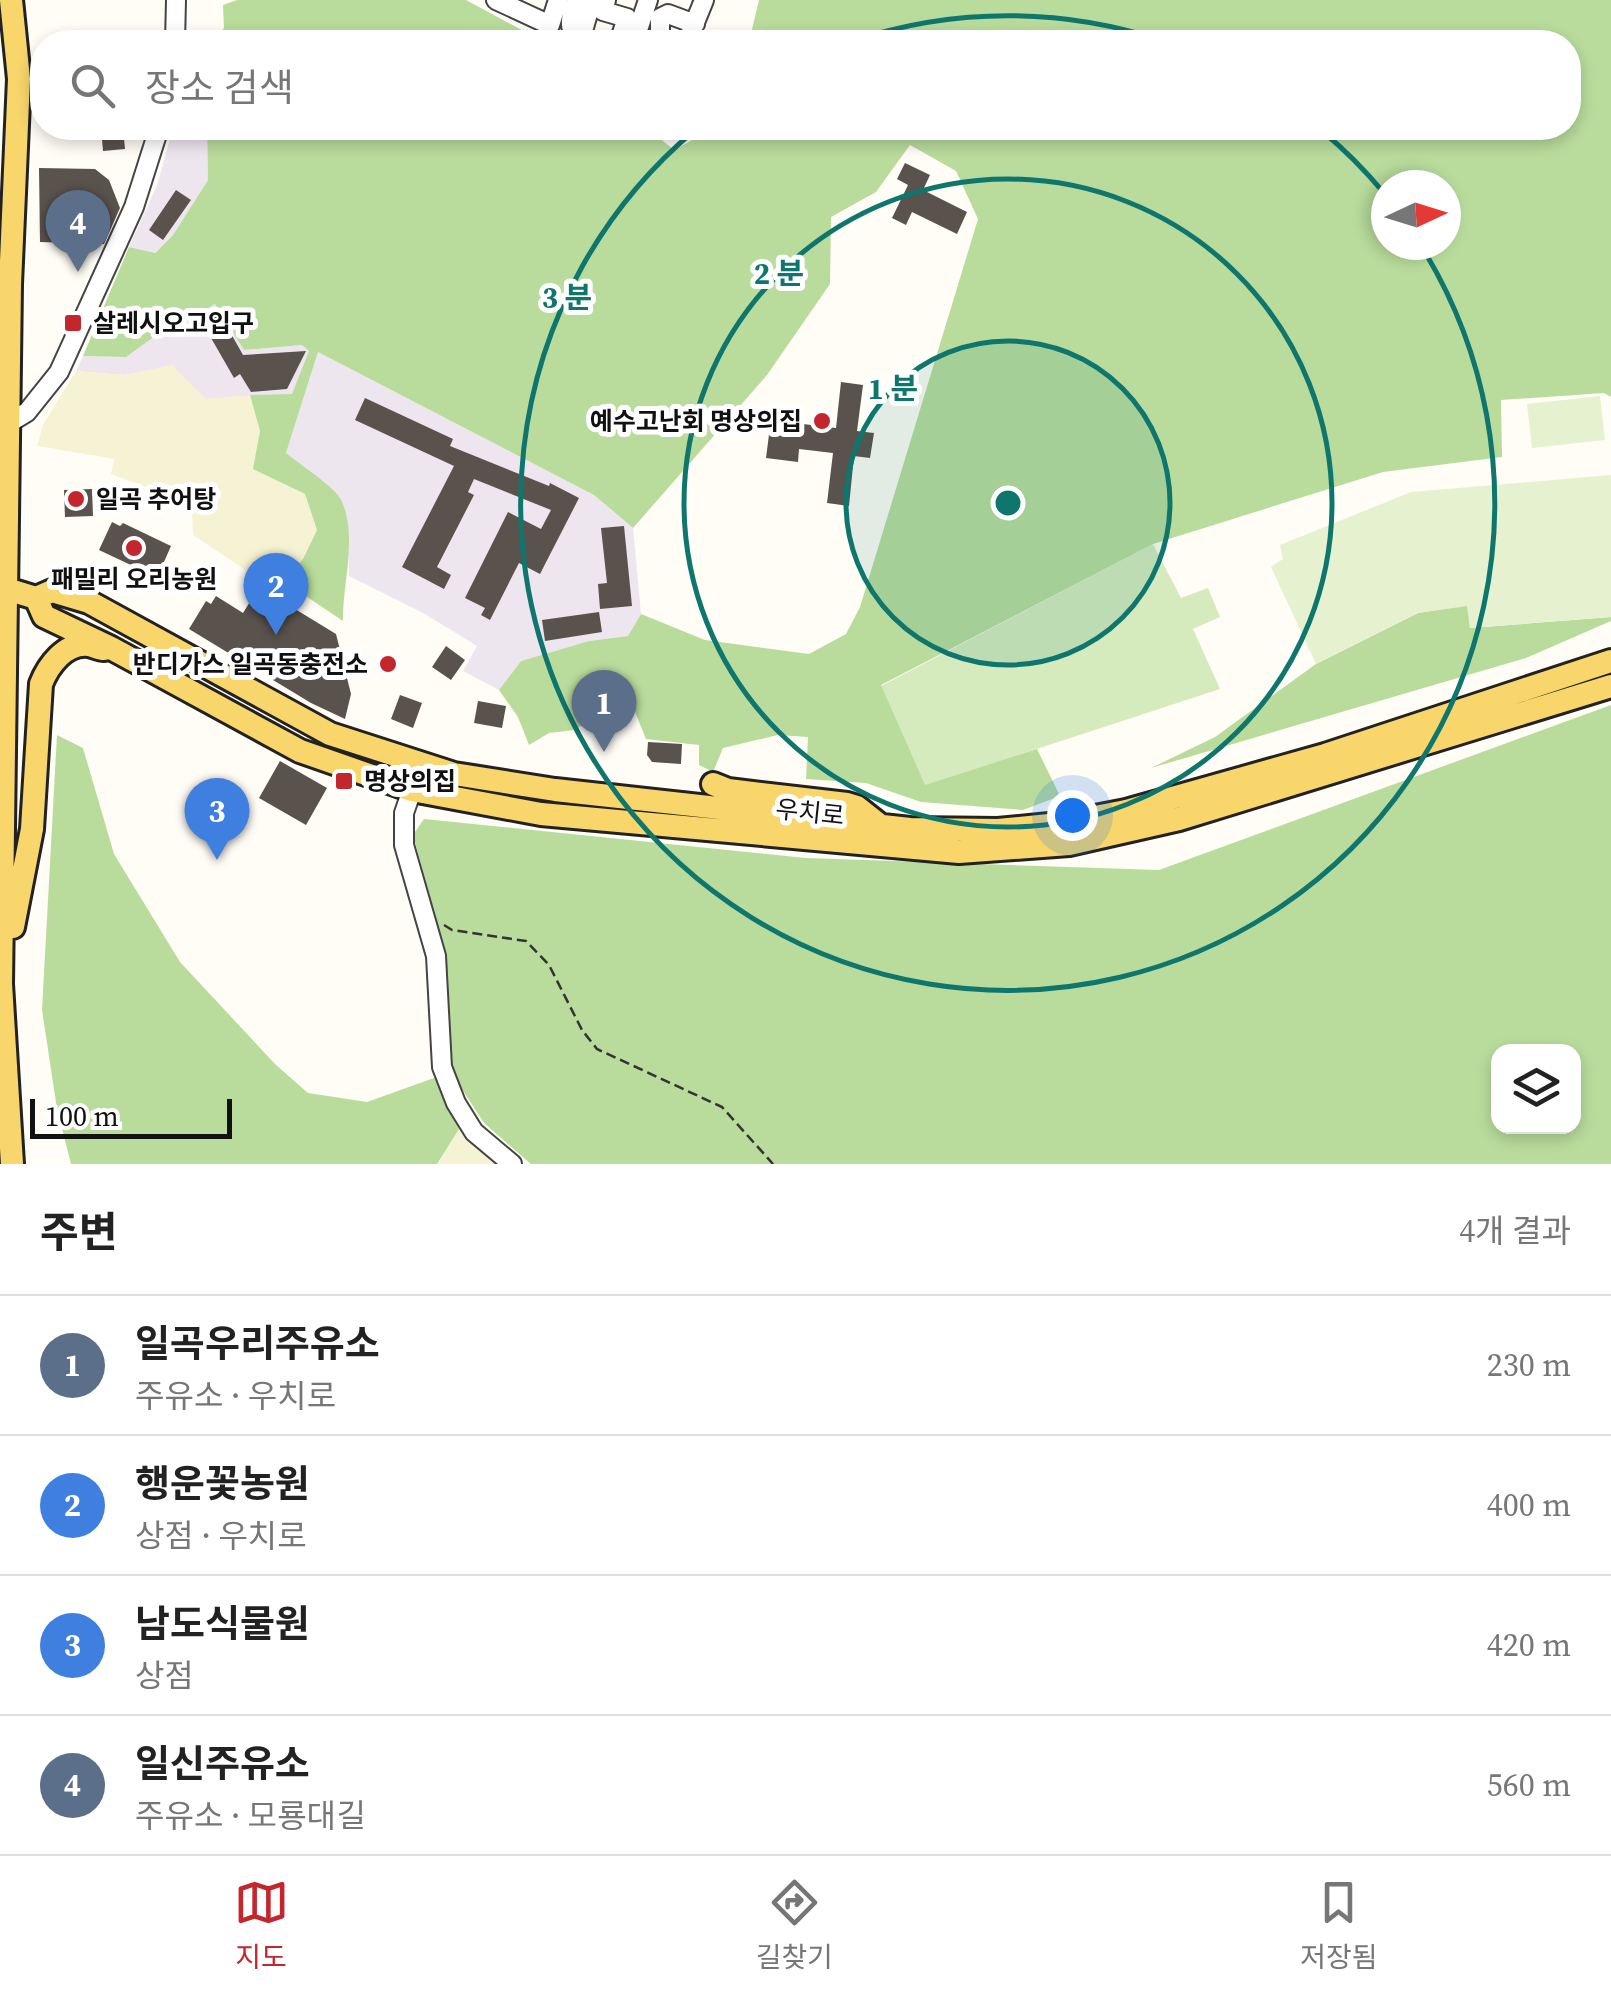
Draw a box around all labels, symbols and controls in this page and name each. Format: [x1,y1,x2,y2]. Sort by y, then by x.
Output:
search box [30,30,1581,140]
icon: search [65,58,120,113]
text: 장소 검색 [145,62,294,114]
north arrow [1371,170,1461,260]
pin: 4 [46,190,110,272]
text: 2 분 [754,253,804,294]
text: 3 분 [542,277,592,318]
place label: 살레시오고입구 [93,306,254,340]
marker: 살레시오고입구 [62,312,84,334]
text: 1 분 [868,368,918,409]
place label: 예수고난회 명상의집 [590,404,802,438]
marker: 예수고난회 명상의집 [811,410,833,432]
place label: 일곡 추어탕 [96,482,216,516]
centre of rings [990,485,1026,521]
marker: 일곡 추어탕 [65,488,87,510]
marker: 패밀리 오리농원 [123,537,145,559]
pin: 2 [244,552,308,635]
place label: 패밀리 오리농원 [51,562,217,596]
place label: 반디가스 일곡동충전소 [133,647,368,681]
marker: 반디가스 일곡동충전소 [377,653,399,675]
pin: 1 [572,670,636,752]
place label: 명상의집 [364,764,456,798]
marker: 명상의집 [333,770,355,792]
pin: 3 [184,778,250,860]
your location [1047,790,1098,841]
street label: 우치로 [774,791,846,833]
map controls [1491,1044,1581,1134]
button: layers [1491,1044,1581,1134]
scale bar [30,1094,232,1138]
text: 100 m [45,1097,119,1135]
text: 주변 [40,1203,117,1261]
text: 4개 결과 [1459,1209,1571,1253]
text: 일곡우리주유소 [135,1318,380,1370]
text: 1 [64,1343,81,1387]
text: 230 m [1487,1343,1571,1387]
text: 주유소 · 우치로 [135,1374,336,1418]
text: 행운꽃농원 [135,1458,310,1510]
text: 2 [64,1483,81,1527]
text: 400 m [1487,1483,1571,1527]
text: 상점 · 우치로 [135,1514,307,1558]
text: 남도식물원 [135,1598,310,1650]
text: 3 [64,1623,81,1667]
text: 420 m [1487,1623,1571,1667]
text: 상점 [135,1654,194,1698]
text: 일신주유소 [135,1738,310,1790]
text: 4 [64,1763,81,1807]
text: 560 m [1487,1763,1571,1807]
text: 주유소 · 모룡대길 [135,1794,366,1838]
tab: 지도 [234,1875,289,1976]
tab: 길찾기 [756,1875,833,1976]
tab: 저장됨 [1300,1875,1377,1976]

